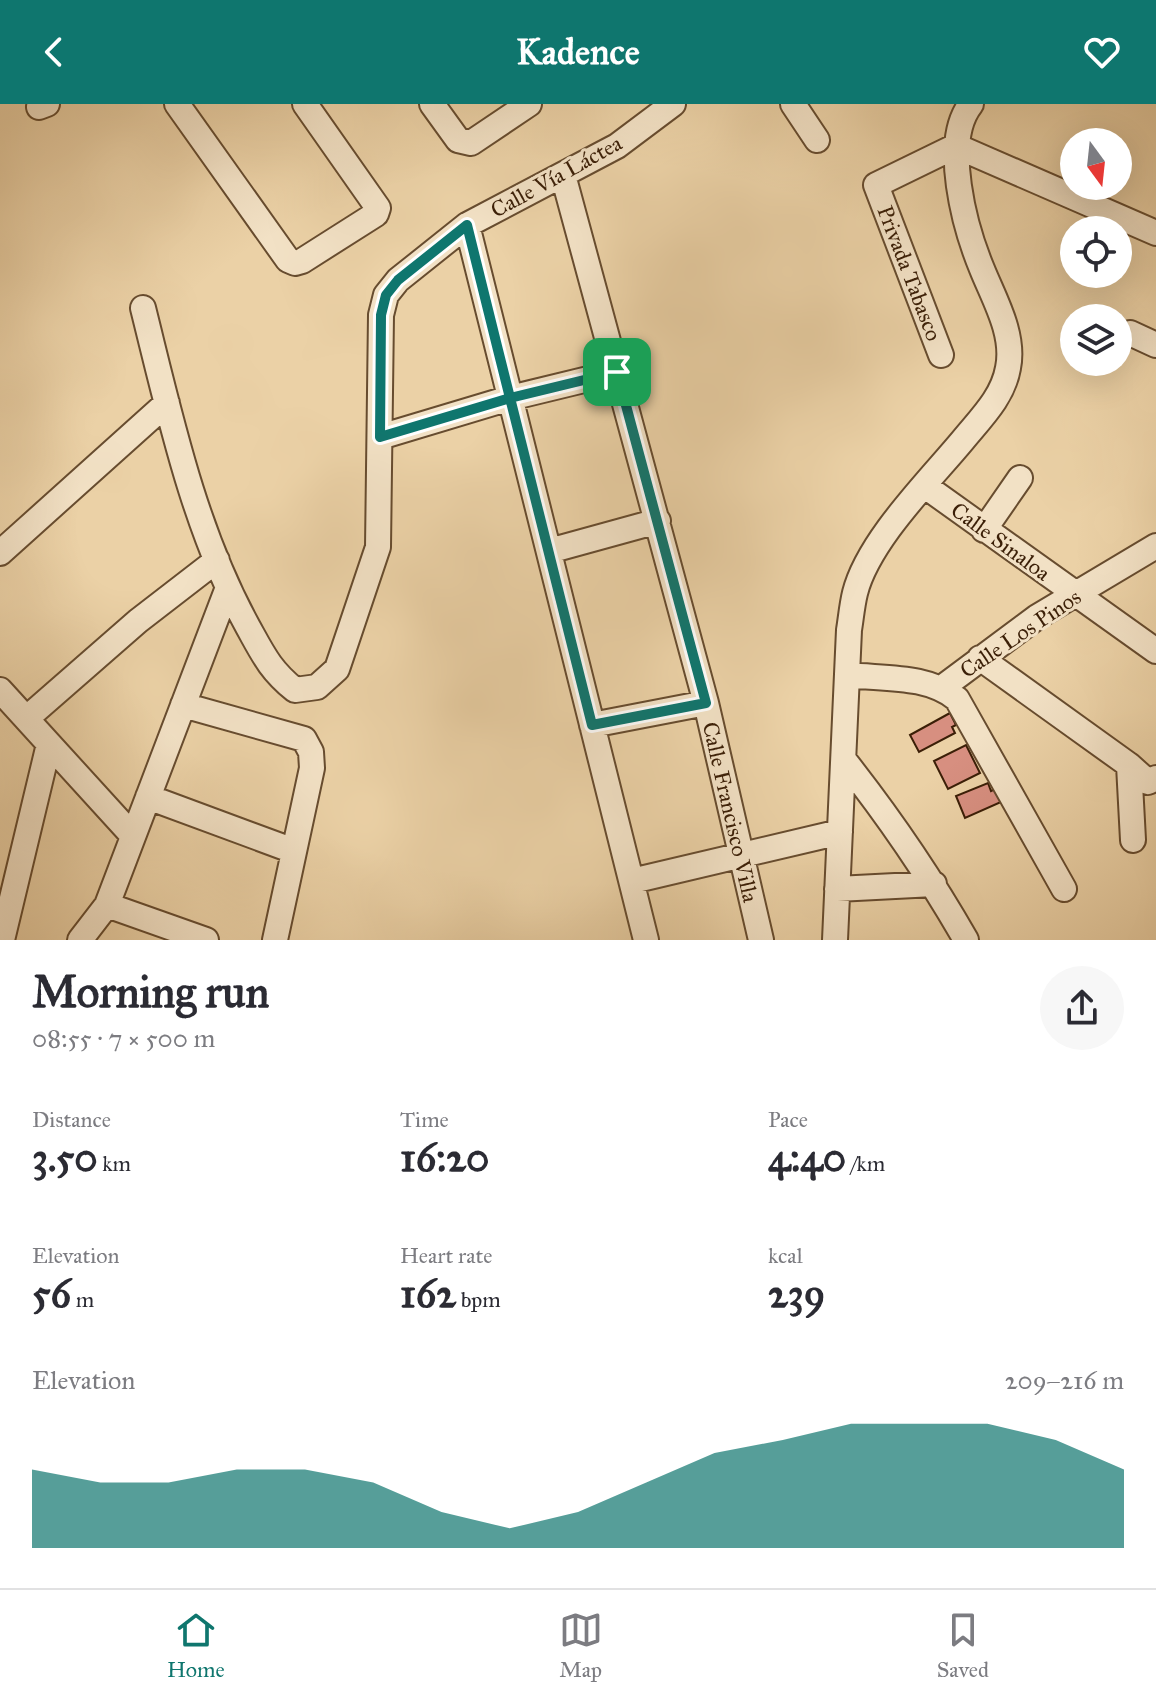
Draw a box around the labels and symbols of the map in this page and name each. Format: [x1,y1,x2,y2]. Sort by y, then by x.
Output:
north arrow [1060,128,1132,200]
street label: Calle Vía Láctea [486,129,627,224]
street label: Privada Tabasco [871,202,948,345]
pin [583,338,651,406]
street label: Calle Sinaloa [946,496,1056,587]
street label: Calle Los Pinos [955,583,1086,684]
street label: Calle Francisco Villa [697,719,765,906]

